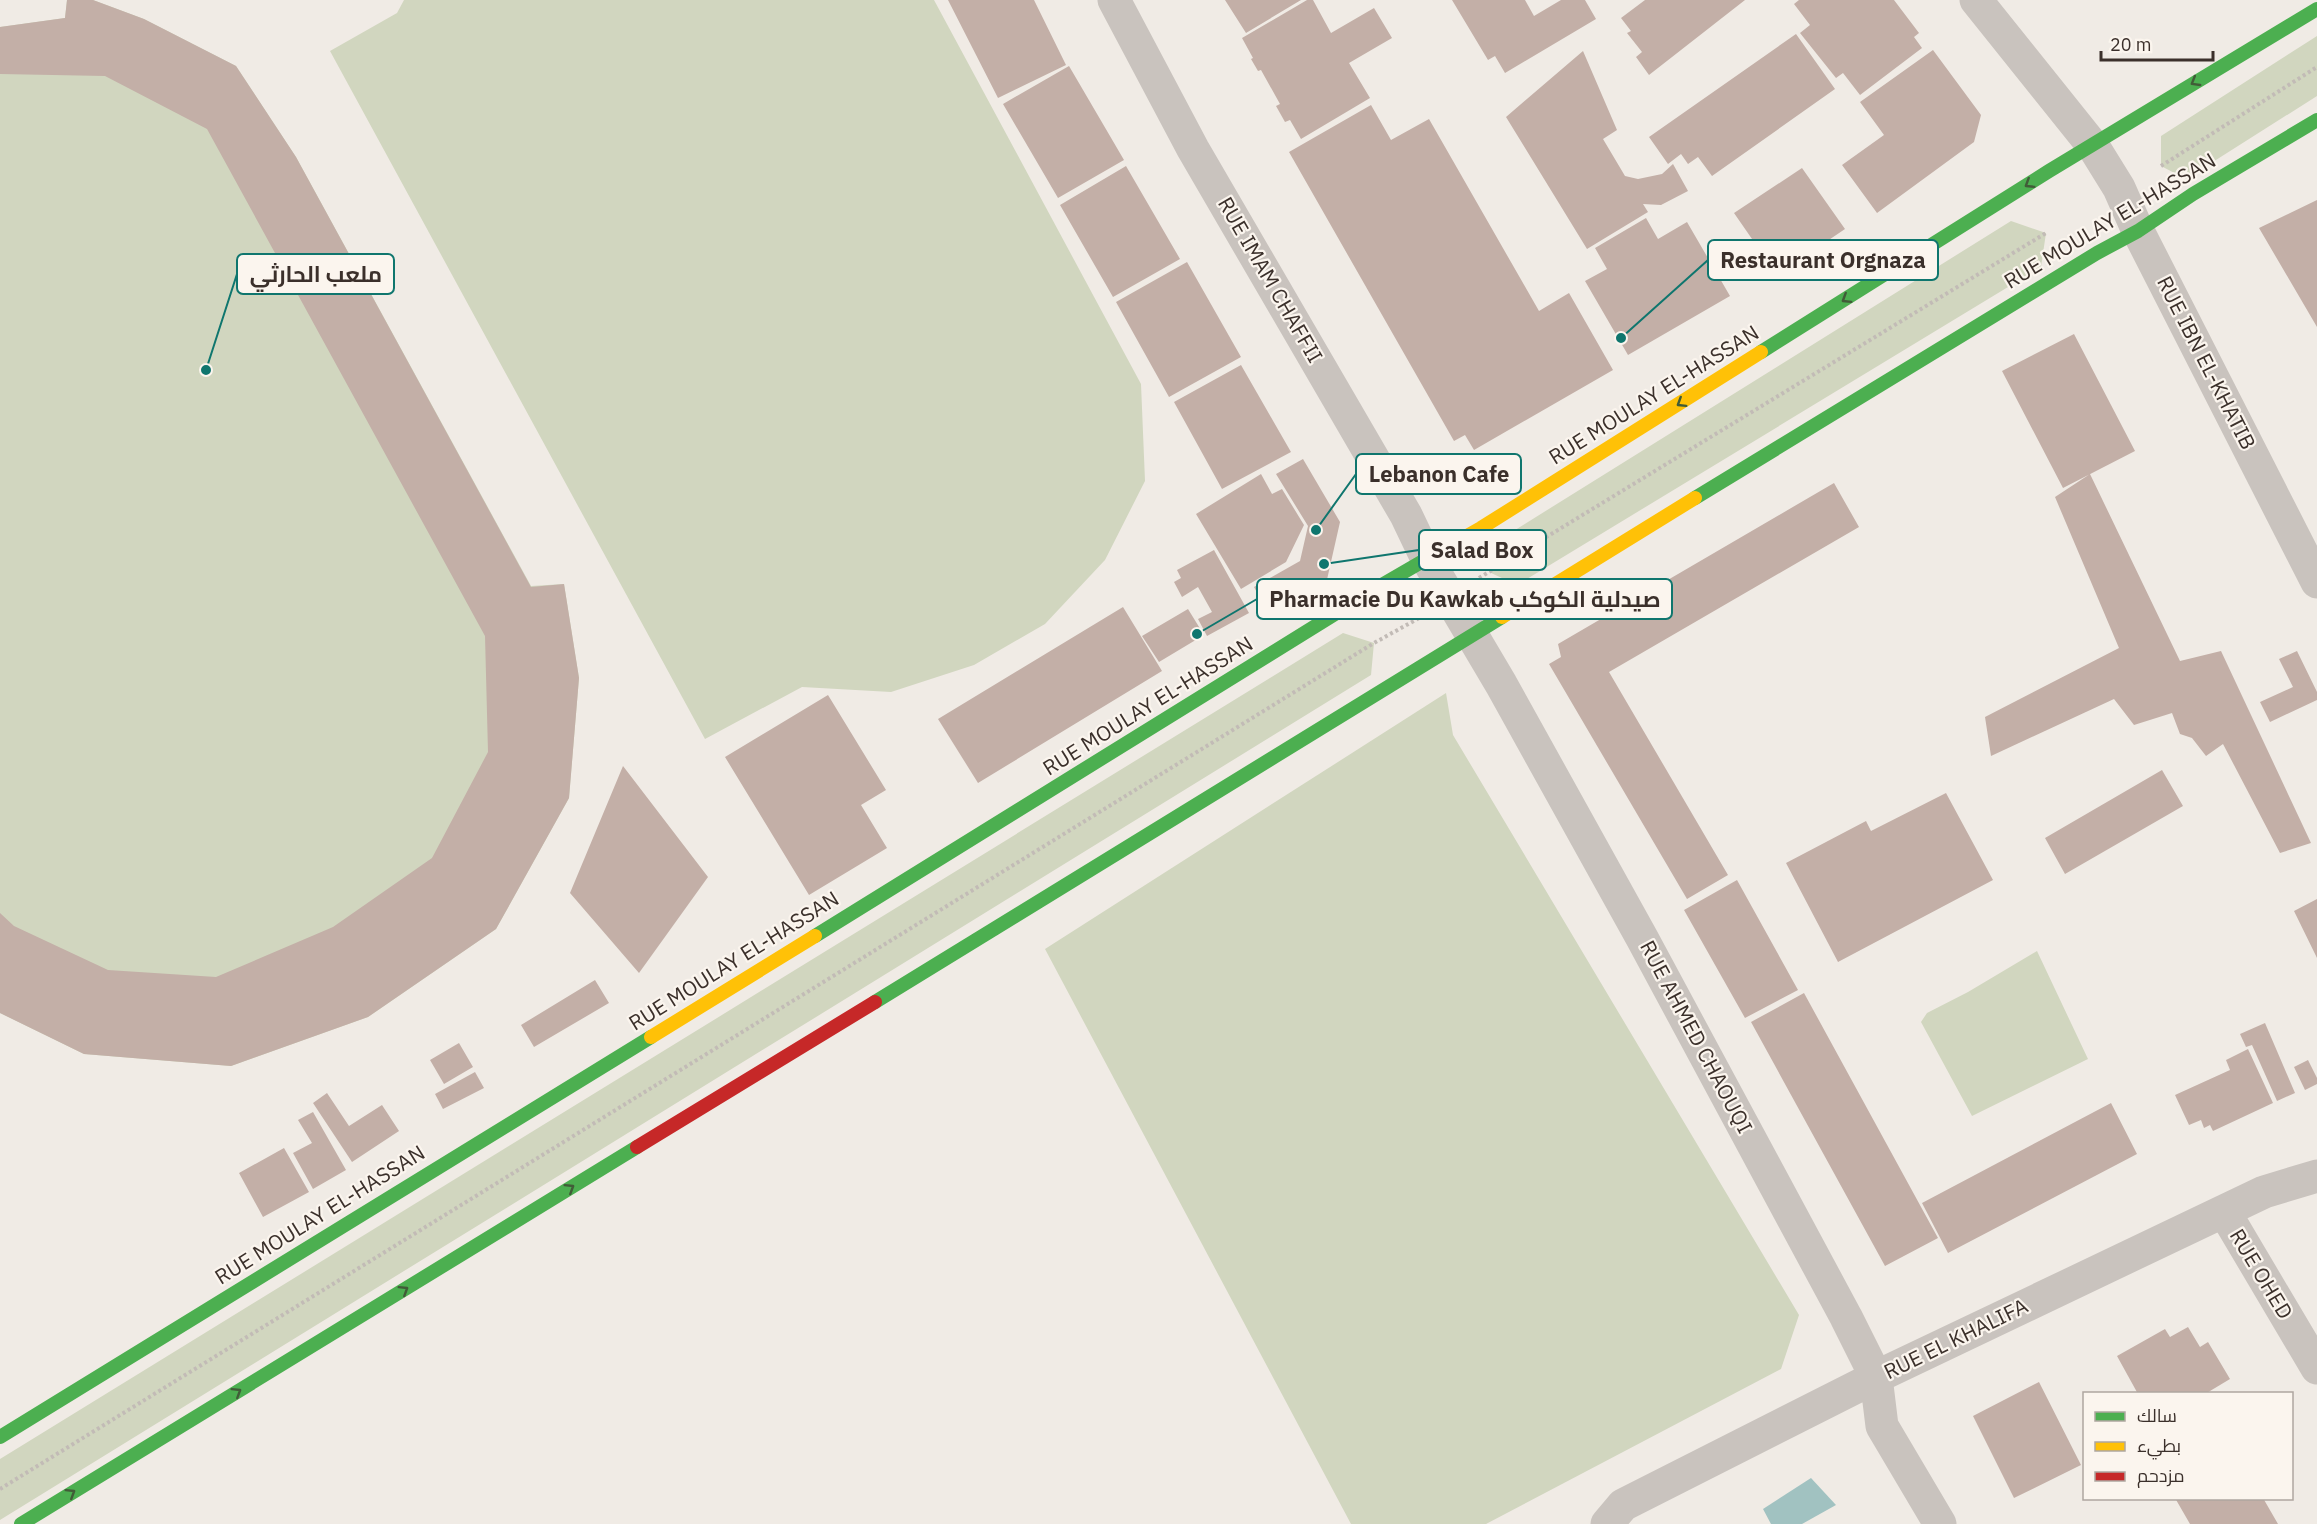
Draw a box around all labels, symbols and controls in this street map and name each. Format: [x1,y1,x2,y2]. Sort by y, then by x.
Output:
scale bar [2101,24,2214,62]
text: 20 m [2110,33,2152,56]
one-way arrow [2191,75,2201,86]
street label: RUE MOULAY EL-HASSAN [1998,146,2221,295]
one-way arrow [2024,176,2035,187]
street label: RUE IMAM CHAFFII [1212,191,1330,368]
callout: Restaurant Orgnaza [1708,240,1938,280]
text: Restaurant Orgnaza [1720,245,1926,274]
callout: ملعب الحارثي [237,254,394,294]
text: ملعب الحارثي [250,259,382,292]
street label: RUE IBN EL-KHATIB [2151,271,2263,454]
one-way arrow [1842,291,1852,303]
street label: RUE MOULAY EL-HASSAN [1543,318,1764,470]
one-way arrow [1677,395,1687,407]
callout: Lebanon Cafe [1356,454,1521,494]
text: Lebanon Cafe [1369,459,1509,488]
callout: Salad Box [1419,530,1546,570]
text: Salad Box [1430,535,1534,564]
callout: Pharmacie Du Kawkab صيدلية الكوكب [1257,579,1672,619]
text: Pharmacie Du Kawkab صيدلية الكوكب [1269,584,1661,613]
street label: RUE MOULAY EL-HASSAN [1037,629,1258,781]
street label: RUE MOULAY EL-HASSAN [623,884,844,1036]
street label: RUE AHMED CHAOUQI [1634,935,1760,1138]
street label: RUE MOULAY EL-HASSAN [209,1138,430,1290]
one-way arrow [564,1183,574,1195]
street label: RUE OHED [2224,1223,2300,1324]
one-way arrow [398,1285,408,1297]
street label: RUE EL KHALIFA [1879,1291,2032,1385]
one-way arrow [231,1387,241,1399]
legend [2083,1392,2293,1500]
text: سالك [2137,1404,2177,1427]
text: بطيء [2137,1434,2181,1460]
text: مزدحم [2137,1464,2185,1488]
one-way arrow [65,1489,75,1501]

